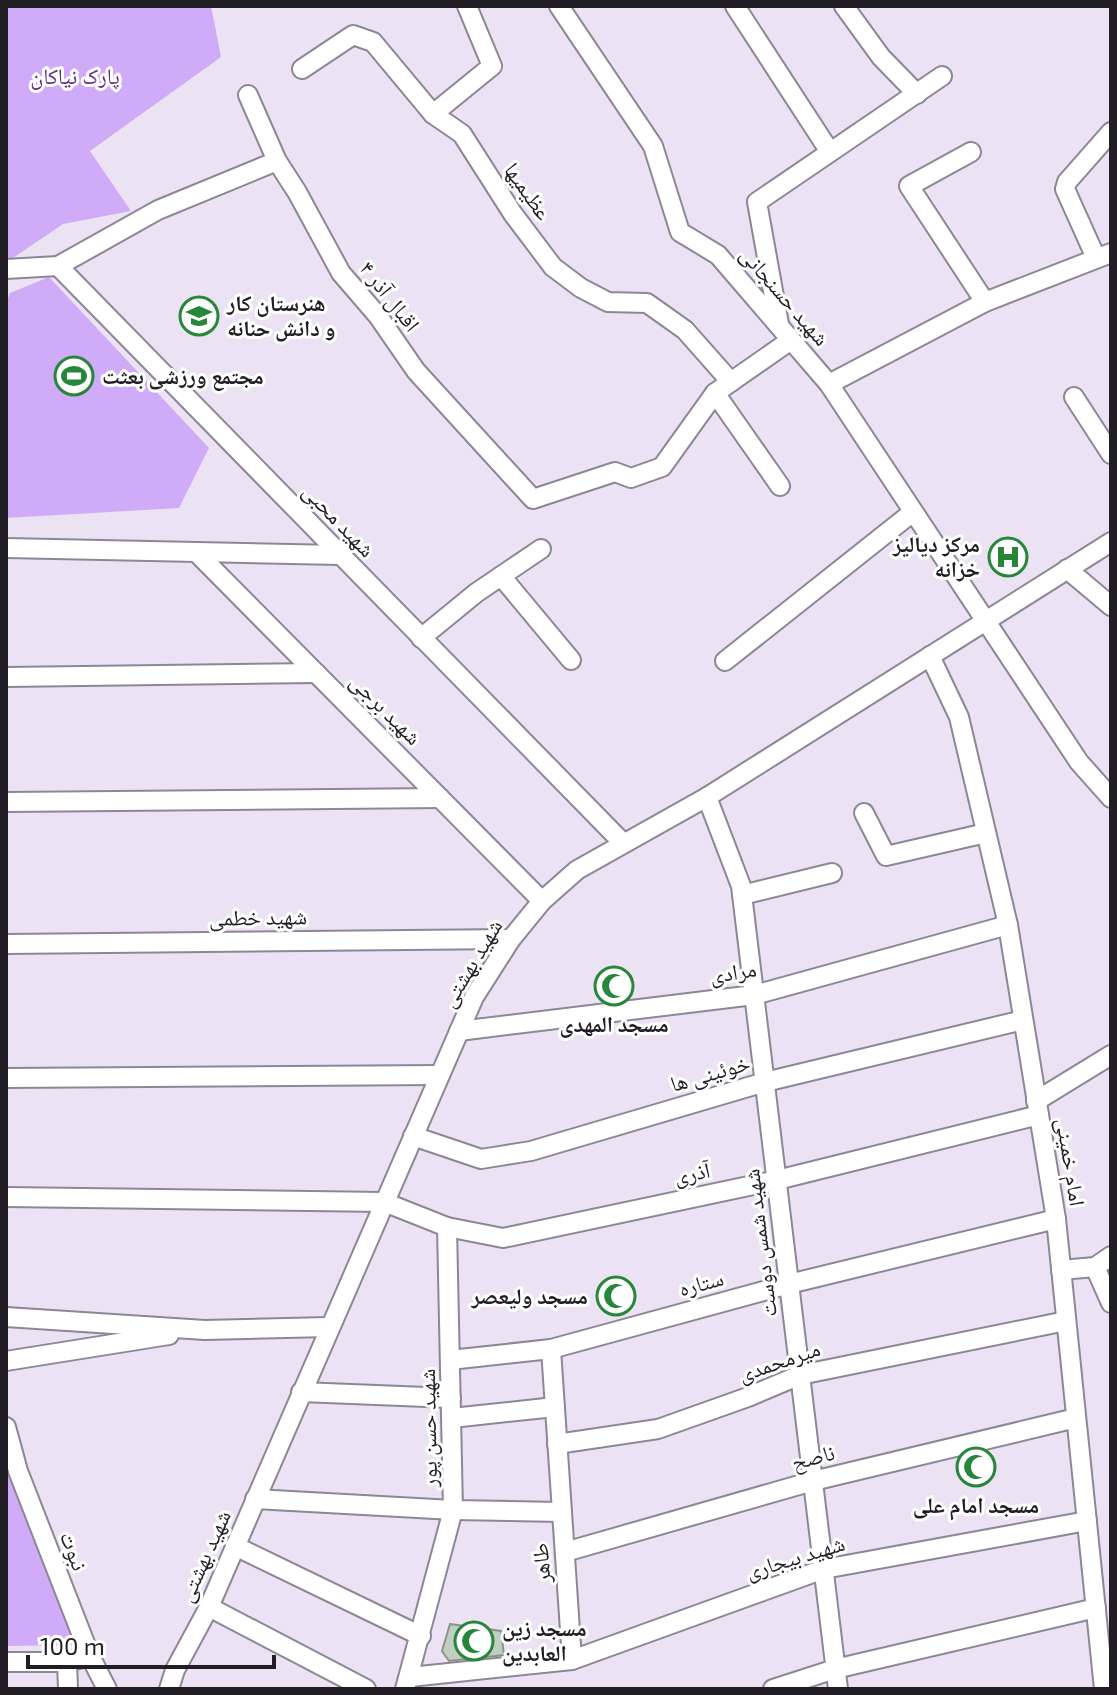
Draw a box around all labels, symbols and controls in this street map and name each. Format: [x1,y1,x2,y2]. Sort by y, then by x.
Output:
park label: پارک نیاکان [30,62,120,90]
street label: عظیمیها [499,157,558,225]
street label: شهید حسنجانی [734,241,836,351]
street label: اقبال آذر ۴ [354,255,426,337]
place label: هنرستان کار و دانش حنانه [226,289,336,342]
school or university icon: هنرستان کار و دانش حنانه [178,295,220,337]
sports icon: مجتمع ورزشی بعثت [53,355,95,397]
place label: مجتمع ورزشی بعثت [102,362,264,391]
street label: شهید محبی [297,477,381,563]
place label: مرکز دیالیز خزانه [892,530,980,582]
hospital icon: مرکز دیالیز خزانه [987,536,1029,578]
street label: شهید برجی [344,667,428,751]
street label: شهید خطمی [209,902,307,932]
street label: شهید بهشتی [434,914,508,1012]
street label: مرادی [708,955,758,989]
mosque icon: مسجد المهدی [593,965,635,1007]
place label: مسجد المهدی [559,1010,669,1038]
street label: خوئینی ها [667,1048,753,1098]
street label: امام خمینی [1049,1116,1092,1208]
street label: آذری [671,1155,713,1190]
street label: شهید شمس دوست [737,1167,783,1319]
street label: ستاره [675,1264,726,1300]
mosque icon: مسجد ولیعصر [595,1275,637,1317]
place label: مسجد ولیعصر [471,1282,588,1309]
street label: میرمحمدی [734,1334,824,1388]
street label: شهید حسن پور [413,1368,443,1489]
street label: ناصح [788,1438,838,1476]
mosque icon: مسجد امام علی [955,1446,997,1488]
place label: مسجد امام علی [913,1491,1039,1521]
street label: شهید بهشتی [171,1505,237,1607]
street label: نبوت [55,1527,94,1574]
street label: شهید بیجاری [742,1529,848,1585]
street label: طاهر [526,1542,555,1585]
place label: مسجد زین العابدین [502,1614,587,1667]
scale bar [28,1619,274,1669]
mosque icon: مسجد زین العابدین [453,1620,495,1662]
text: 100 m [40,1631,105,1660]

